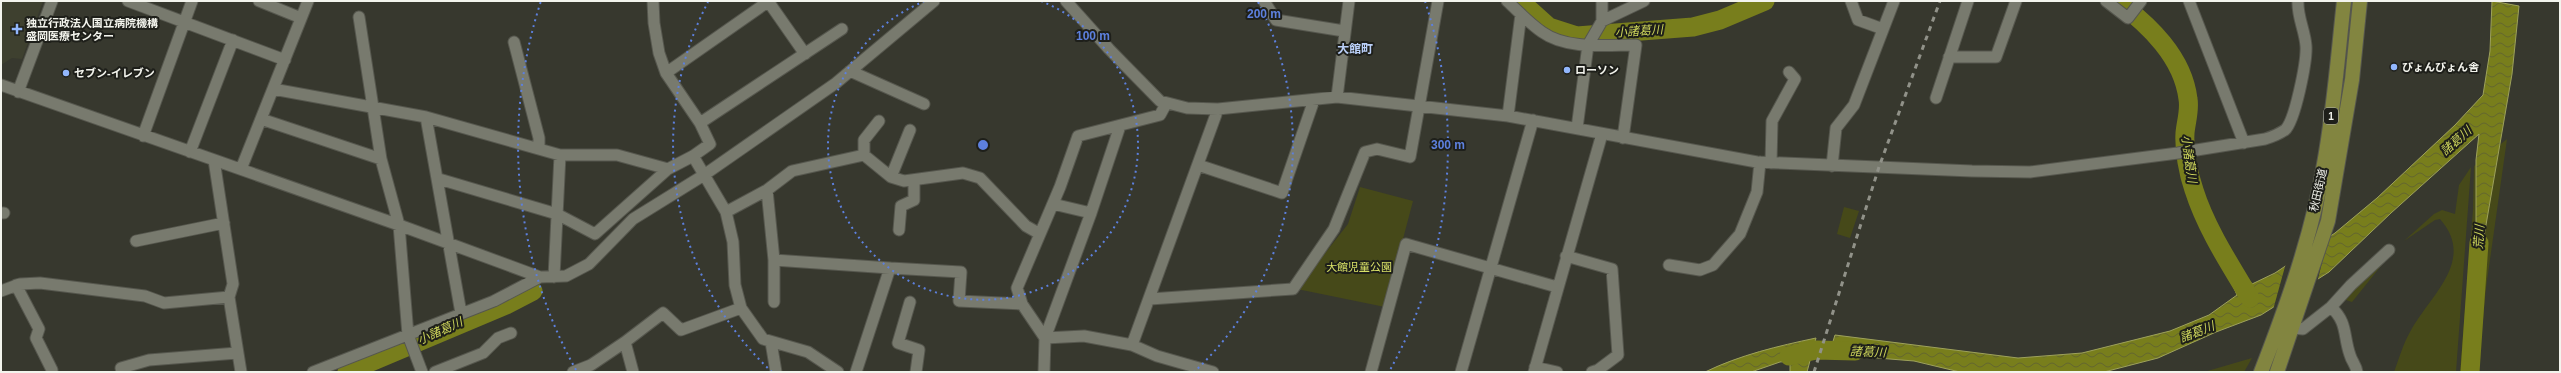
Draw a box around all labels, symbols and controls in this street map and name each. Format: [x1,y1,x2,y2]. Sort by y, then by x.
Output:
text: 200 m [1247,7,1281,21]
place label: 独立行政法人国立病院機構 盛岡医療センター [26,17,158,42]
water label: 小諸葛川 [1615,22,1665,40]
marker: 独立行政法人国立病院機構 盛岡医療センター [11,23,23,35]
text: 100 m [1076,29,1110,43]
district label: 大館町 [1337,42,1373,56]
place label: ぴょんぴょん舎 [2402,61,2480,73]
marker: ぴょんぴょん舎 [2389,62,2399,72]
place label: ローソン [1575,64,1619,76]
marker: ローソン [1562,65,1572,75]
place label: セブン-イレブン [74,67,155,79]
marker: セブン-イレブン [61,68,71,78]
road number: 1 [2324,108,2338,124]
water label: 諸葛川 [2438,122,2476,158]
water label: 小諸葛川 [2179,134,2200,186]
centre of rings [976,138,990,152]
text: 300 m [1431,138,1465,152]
street label: 秋田街道 [2307,167,2329,213]
water label: 荒川 [2471,223,2487,249]
park label: 大館児童公園 [1326,261,1392,273]
water label: 小諸葛川 [415,314,467,347]
water label: 諸葛川 [2178,318,2218,345]
water label: 諸葛川 [1850,344,1888,360]

